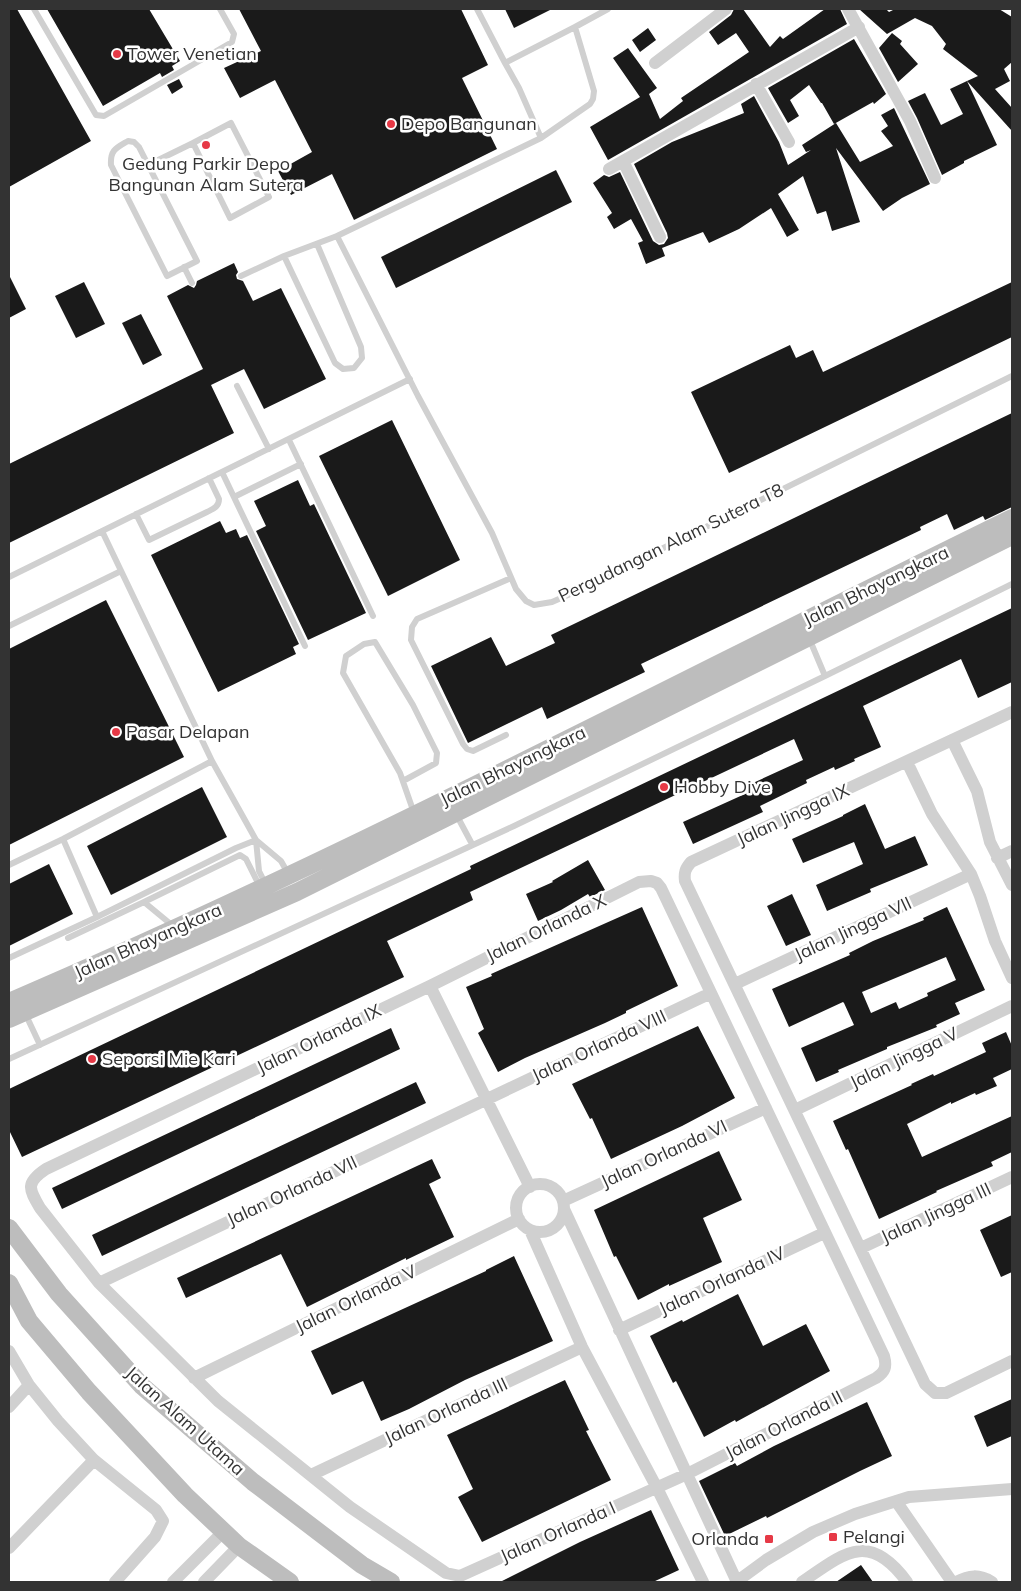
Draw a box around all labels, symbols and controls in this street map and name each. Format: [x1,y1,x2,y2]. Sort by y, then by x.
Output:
place label: Tower Venetian [127,42,257,65]
marker: Tower Venetian [111,48,123,60]
place label: Depo Bangunan [401,112,537,135]
marker: Depo Bangunan [385,118,397,130]
marker: Gedung Parkir Depo Bangunan Alam Sutera [200,139,212,151]
place label: Gedung Parkir Depo Bangunan Alam Sutera [108,152,304,196]
street label: Pergudangan Alam Sutera T8 [554,478,787,607]
street label: Jalan Bhayangkara [799,540,952,631]
place label: Pasar Delapan [126,720,250,743]
street label: Jalan Bhayangkara [436,720,589,811]
marker: Pasar Delapan [110,726,122,738]
place label: Hobby Dive [674,775,771,798]
street label: Jalan Jingga IX [733,778,853,851]
marker: Hobby Dive [658,781,670,793]
street label: Jalan Orlanda X [482,888,610,967]
street label: Jalan Jingga VII [790,891,915,966]
street label: Jalan Bhayangkara [70,898,225,983]
street label: Jalan Orlanda IX [253,998,385,1079]
street label: Jalan Orlanda VIII [528,1004,670,1087]
street label: Jalan Jingga V [846,1021,962,1094]
place label: Seporsi Mie Kari [102,1047,236,1070]
marker: Seporsi Mie Kari [86,1053,98,1065]
street label: Jalan Orlanda VI [597,1114,731,1193]
street label: Jalan Orlanda VII [223,1150,361,1231]
street label: Jalan Jingga III [877,1177,995,1248]
street label: Jalan Orlanda IV [655,1241,789,1320]
street label: Jalan Orlanda V [291,1259,421,1338]
street label: Jalan Alam Utama [121,1361,250,1480]
street label: Jalan Orlanda III [380,1372,511,1449]
street label: Jalan Orlanda II [721,1385,846,1464]
street label: Jalan Orlanda I [496,1496,619,1567]
place label: Pelangi [843,1525,905,1548]
place label: Orlanda [691,1527,759,1550]
marker: Pelangi [827,1531,839,1543]
marker: Orlanda [763,1533,775,1545]

